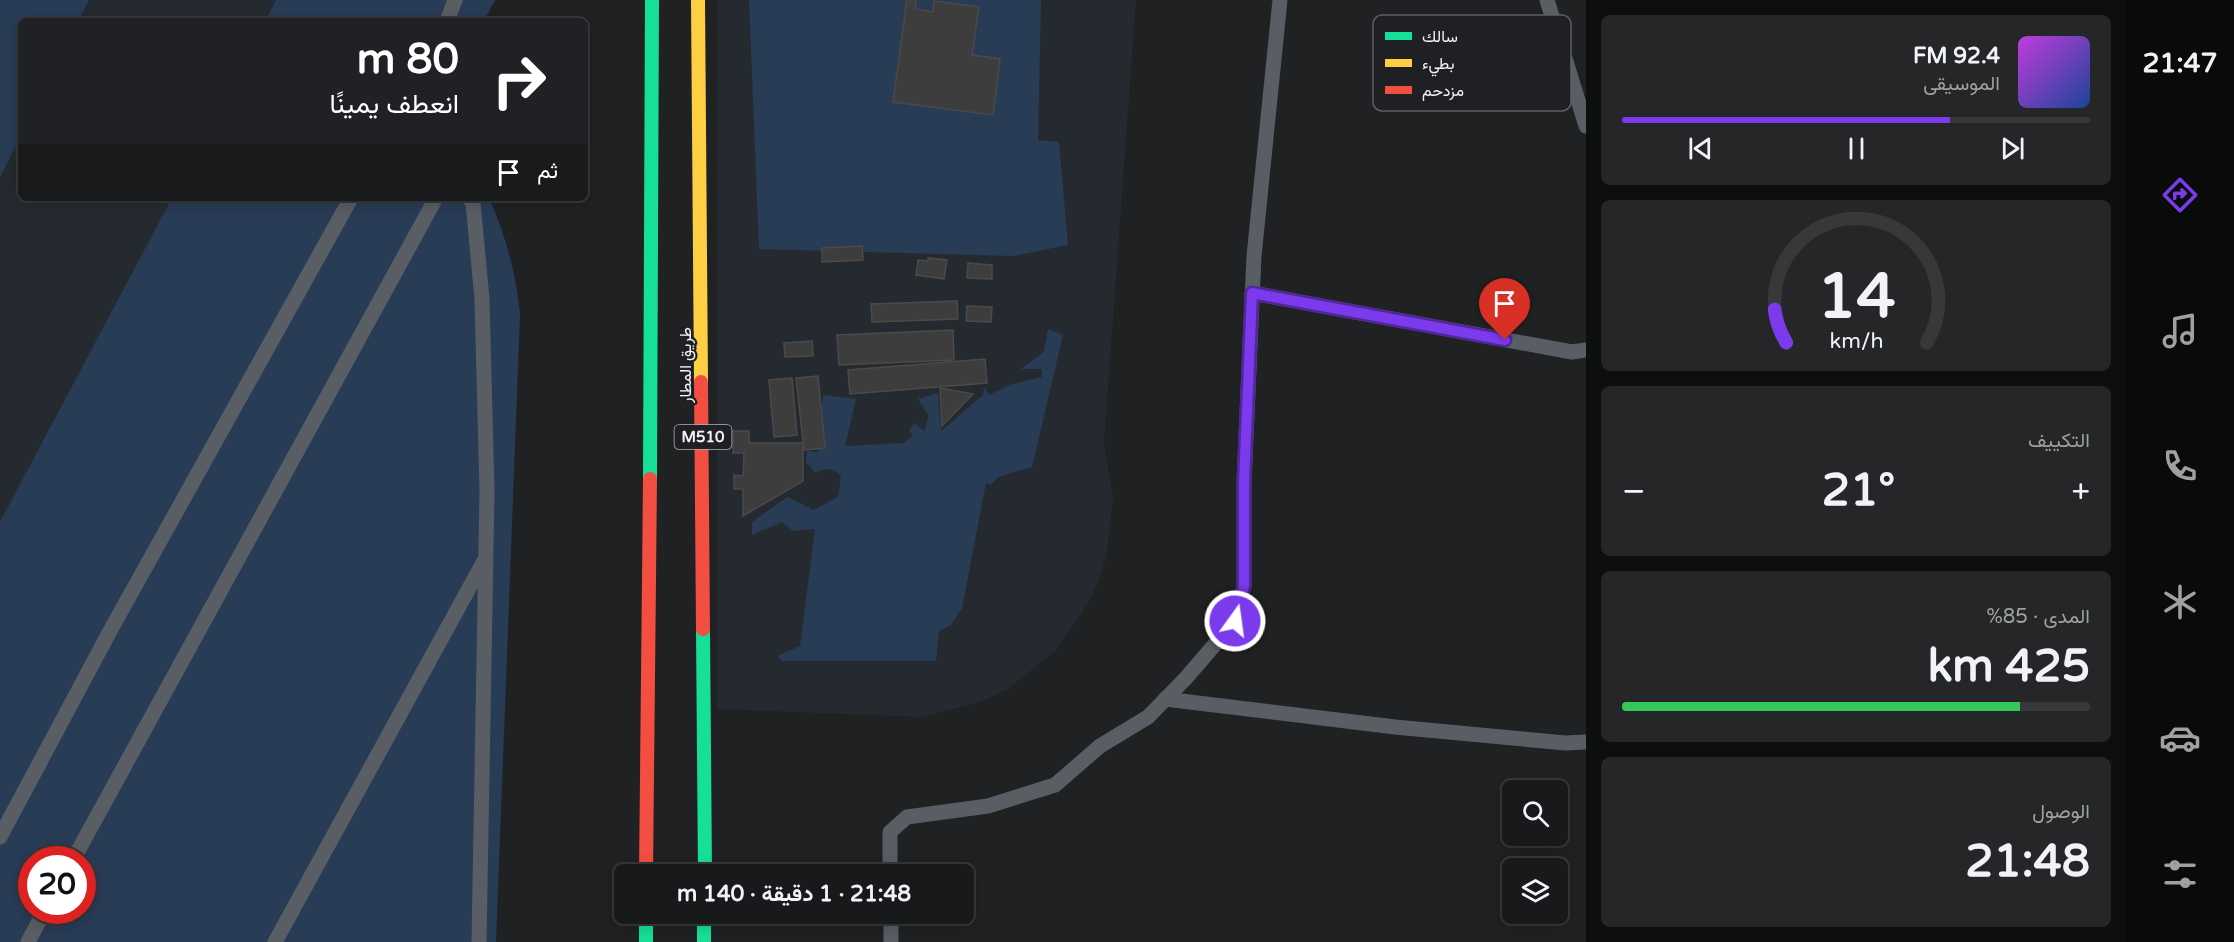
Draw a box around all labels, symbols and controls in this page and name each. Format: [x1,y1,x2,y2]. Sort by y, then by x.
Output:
legend [1373,15,1571,111]
text: سالك [1422,27,1458,47]
text: 80 m [357,34,459,85]
icon: right [480,42,558,120]
text: 92.4 FM [1913,43,2000,69]
text: 21:47 [2143,47,2217,80]
text: بطيء [1422,54,1454,77]
text: الموسيقى [1923,72,2000,96]
text: مزدحم [1422,81,1464,101]
text: انعطف يمينًا [329,88,459,121]
icon: previous [1684,132,1717,165]
icon: pause [1840,132,1873,165]
icon: next [1996,132,2029,165]
icon: arrive [492,156,525,189]
text: ثم [537,158,558,184]
icon: directions [2159,174,2201,216]
text: 14 [1817,260,1895,335]
pin [1479,278,1530,340]
icon: arrive [1488,287,1521,320]
icon: music [2159,310,2201,352]
street label: طريق المطار [676,327,696,404]
text: km/h [1829,328,1883,354]
road number: M510 [674,425,732,449]
text: التكييف [2028,429,2090,453]
icon: phone [2159,445,2201,487]
text: 21° [1822,464,1895,518]
text: − [1622,472,1646,511]
text: + [2071,472,2090,511]
icon: climate [2159,581,2201,623]
position arrow [1203,589,1267,653]
text: المدى · 85% [1986,605,2090,629]
text: 425 km [1928,640,2090,694]
icon: car [2159,717,2201,759]
map controls [1502,780,1568,924]
button: search [1502,780,1568,846]
text: الوصول [2032,800,2090,824]
text: 21:48 [1965,835,2090,889]
speed limit sign: 20 [18,846,96,924]
icon: filters [2159,853,2201,895]
button: layers [1502,858,1568,924]
text: 21:48 · 1 دقيقة · 140 m [677,881,911,907]

